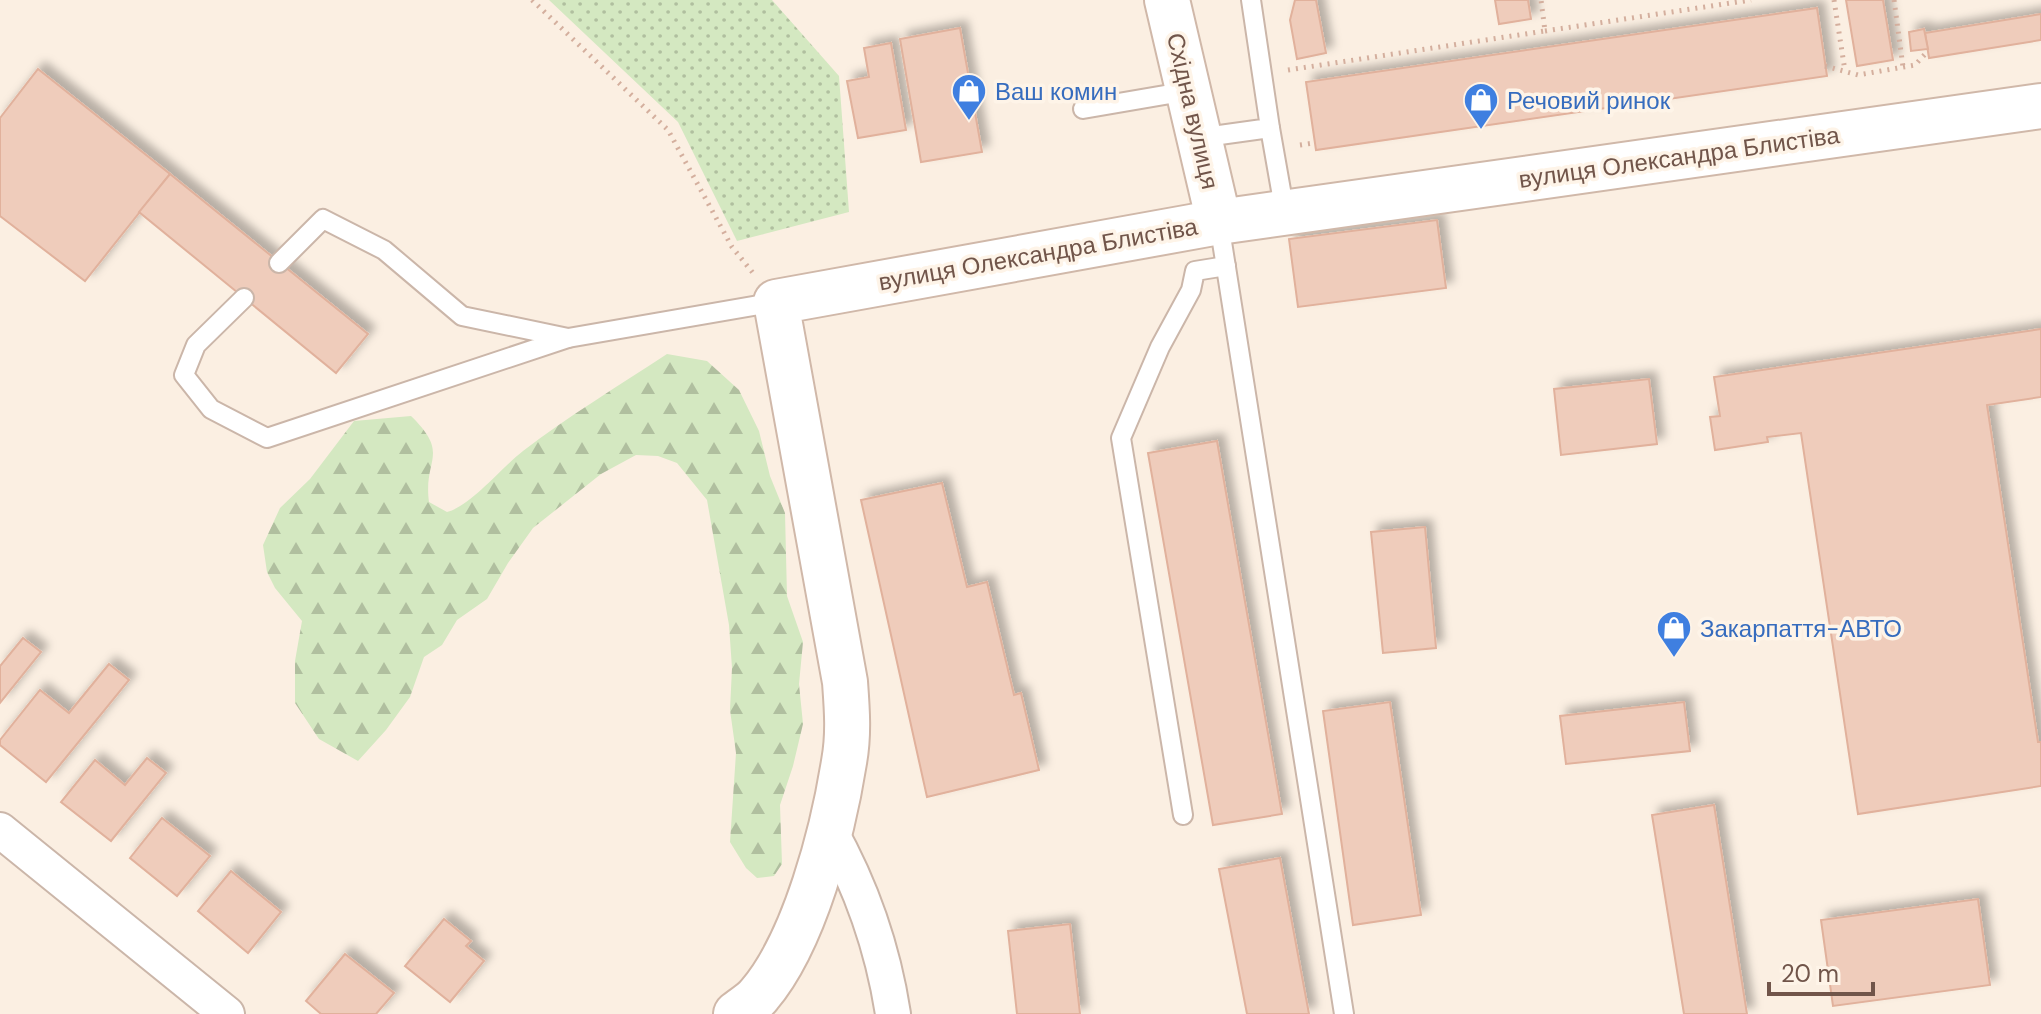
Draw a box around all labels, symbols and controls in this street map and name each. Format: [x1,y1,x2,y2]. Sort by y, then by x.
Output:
street label: Східна вулиця [1160,30,1226,192]
shop icon: Ваш комин [950,72,988,122]
place label: Ваш комин [995,76,1117,107]
shop icon: Речовий ринок [1462,81,1500,131]
place label: Речовий ринок [1507,85,1671,116]
street label: вулиця Олександра Блистіва [1517,119,1842,195]
street label: вулиця Олександра Блистіва [876,211,1201,297]
shop icon: Закарпаття-АВТО [1655,609,1693,659]
place label: Закарпаття-АВТО [1700,613,1902,644]
scale bar [1769,946,1873,996]
text: 20 m [1781,958,1839,989]

